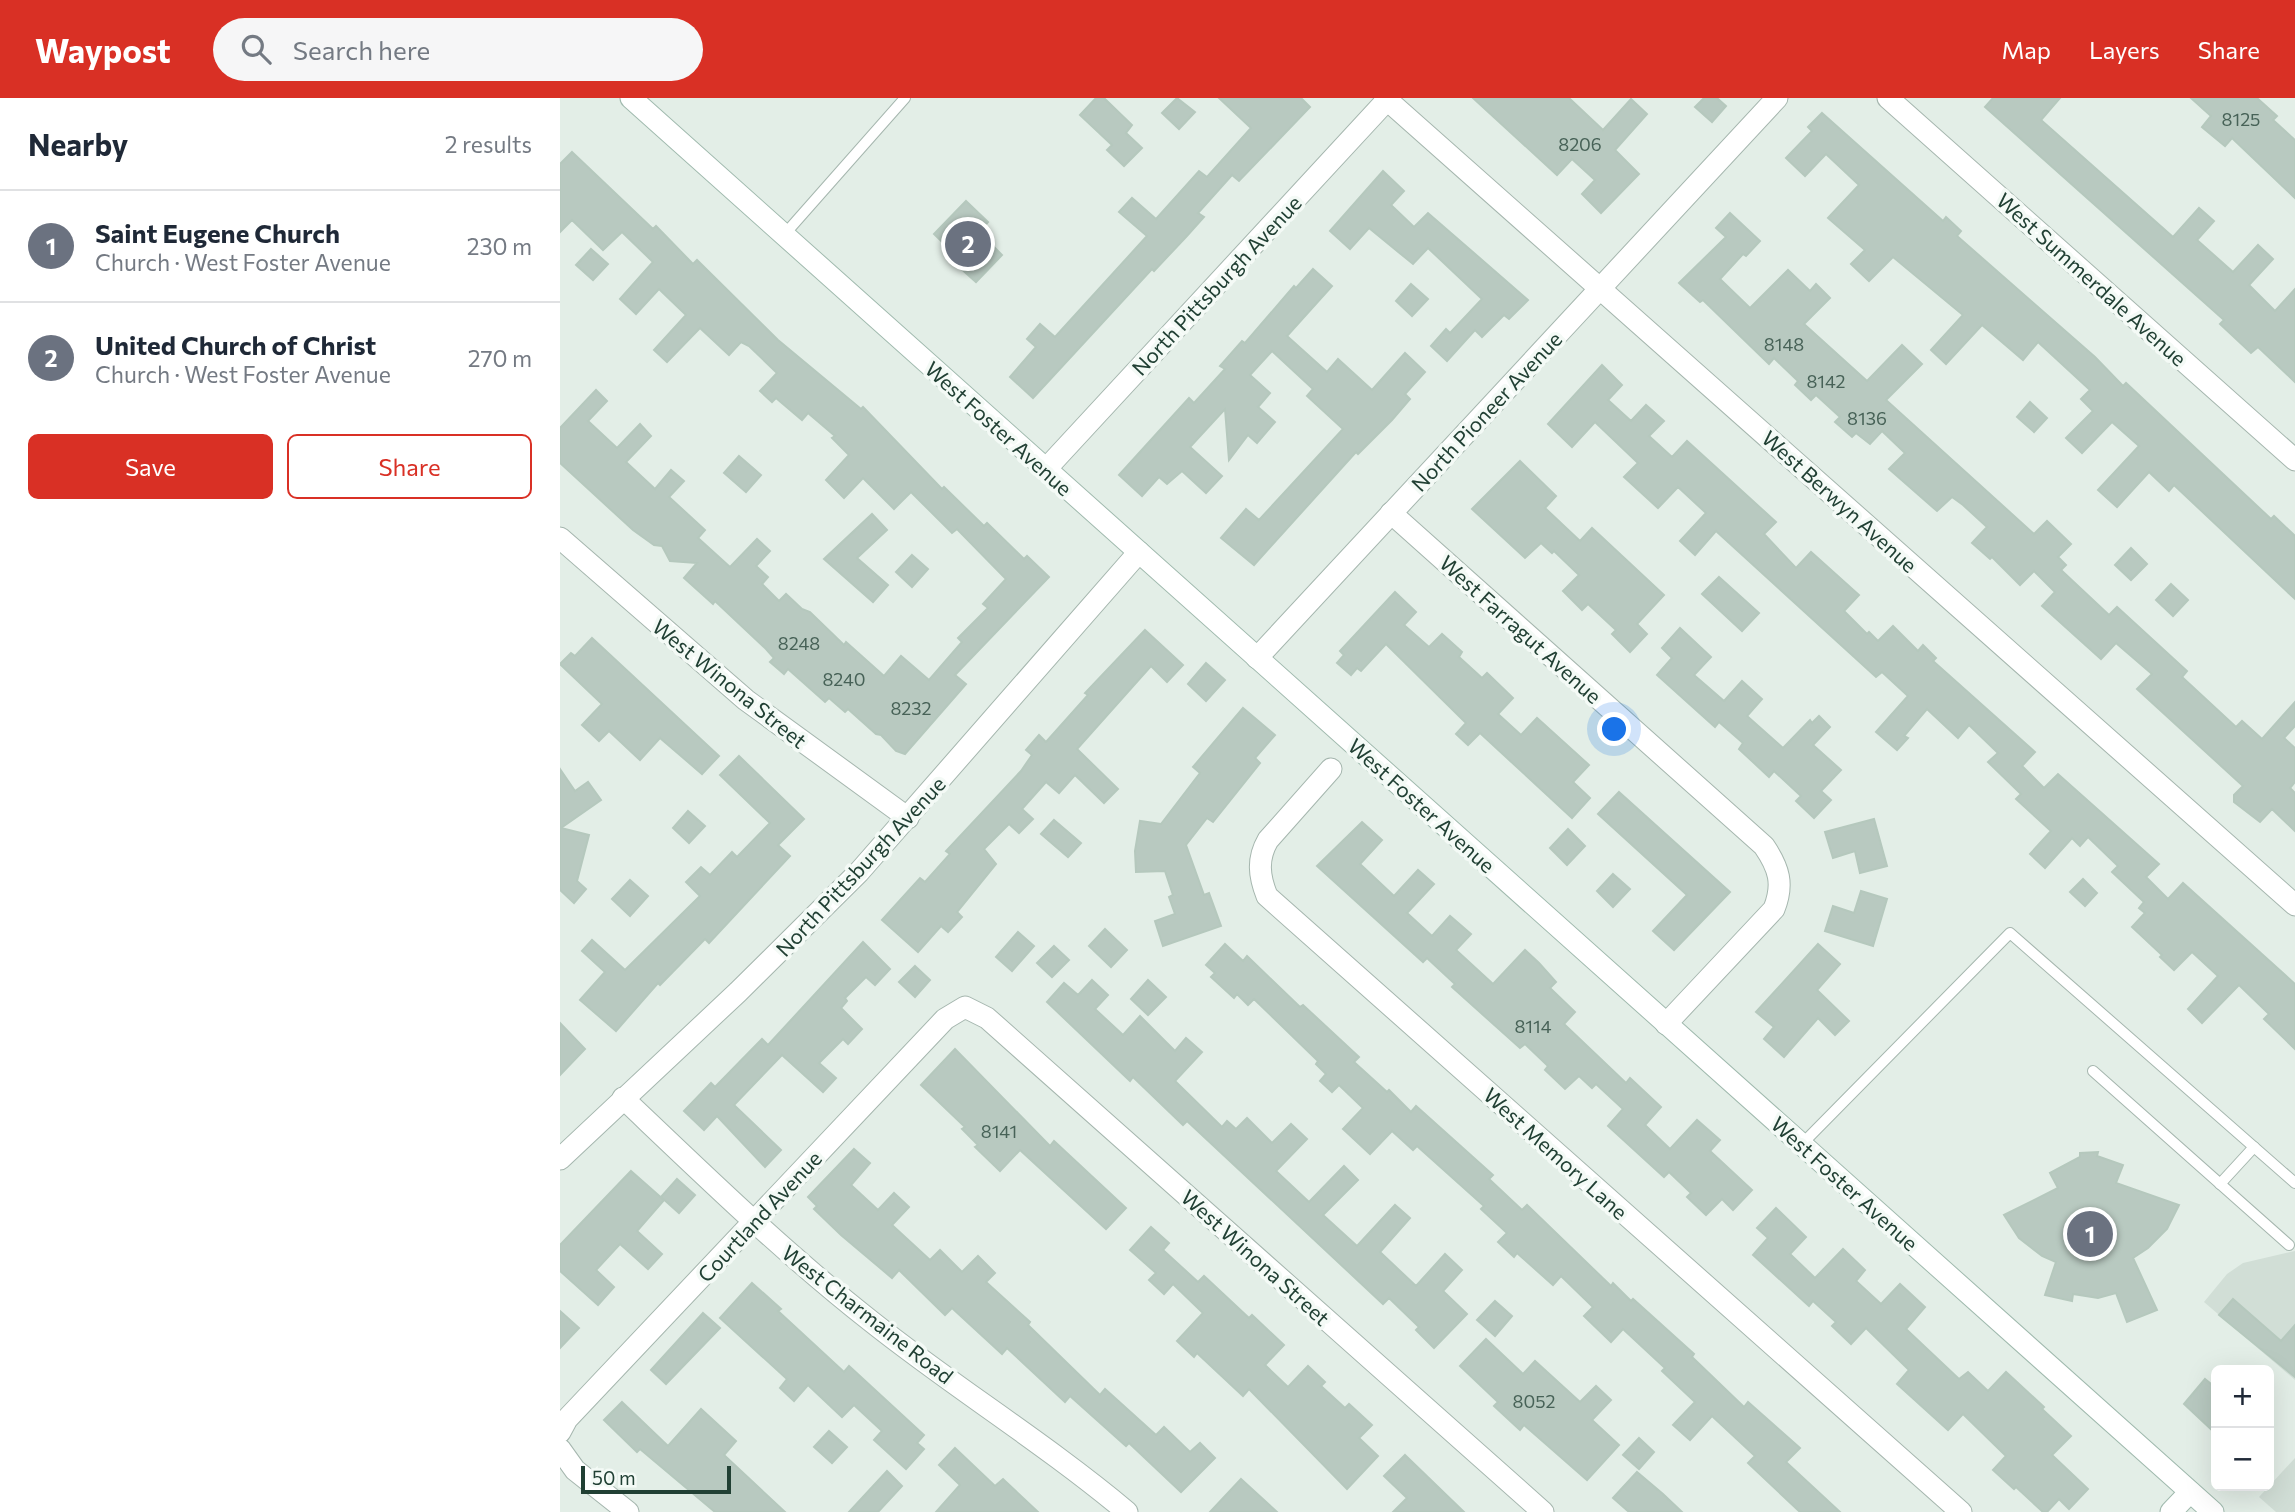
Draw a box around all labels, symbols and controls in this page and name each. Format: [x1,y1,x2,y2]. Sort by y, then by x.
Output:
search box [213,18,703,81]
text: Waypost [35,29,171,70]
icon: search [237,30,275,68]
text: Search here [293,34,430,65]
text: Map [2002,35,2051,64]
text: Layers [2089,35,2160,64]
text: Share [2198,35,2260,64]
house number: 8125 [2222,108,2260,130]
text: Nearby [28,125,128,162]
text: 2 results [445,130,532,158]
house number: 8206 [1558,133,1602,155]
street label: West Summerdale Avenue [1992,187,2192,371]
street label: North Pittsburgh Avenue [1126,190,1306,380]
text: Saint Eugene Church [95,217,340,248]
pin: 2 [945,218,991,270]
text: 1 [46,232,56,260]
text: 230 m [467,232,532,260]
text: Church · West Foster Avenue [95,248,391,276]
street label: North Pioneer Avenue [1406,326,1566,496]
text: United Church of Christ [95,329,376,360]
house number: 8148 [1764,333,1804,355]
text: 2 [44,344,58,372]
text: 270 m [468,344,532,372]
street label: West Foster Avenue [921,356,1077,500]
text: Church · West Foster Avenue [95,360,391,388]
house number: 8142 [1806,370,1846,392]
house number: 8136 [1847,407,1887,429]
street label: West Berwyn Avenue [1757,425,1923,577]
button: Save [28,434,273,499]
button: Share [287,434,532,499]
street label: West Farragut Avenue [1435,550,1607,708]
street label: West Winona Street [648,613,812,753]
house number: 8248 [778,632,820,654]
house number: 8240 [822,668,866,690]
house number: 8232 [890,697,932,719]
your location [1597,712,1631,746]
street label: West Foster Avenue [1344,733,1500,877]
street label: North Pittsburgh Avenue [770,771,950,961]
house number: 8114 [1514,1015,1552,1037]
street label: West Memory Lane [1479,1082,1633,1224]
street label: West Foster Avenue [1767,1111,1923,1255]
house number: 8141 [981,1120,1017,1142]
street label: Courtland Avenue [692,1145,826,1287]
street label: West Winona Street [1177,1184,1335,1330]
pin: 1 [2067,1208,2113,1260]
street label: West Charmaine Road [778,1240,958,1388]
map controls [2211,1365,2274,1491]
button: + [2211,1365,2274,1428]
house number: 8052 [1513,1390,1556,1412]
button: − [2211,1428,2274,1491]
scale bar [581,1463,732,1495]
text: 50 m [592,1466,636,1489]

